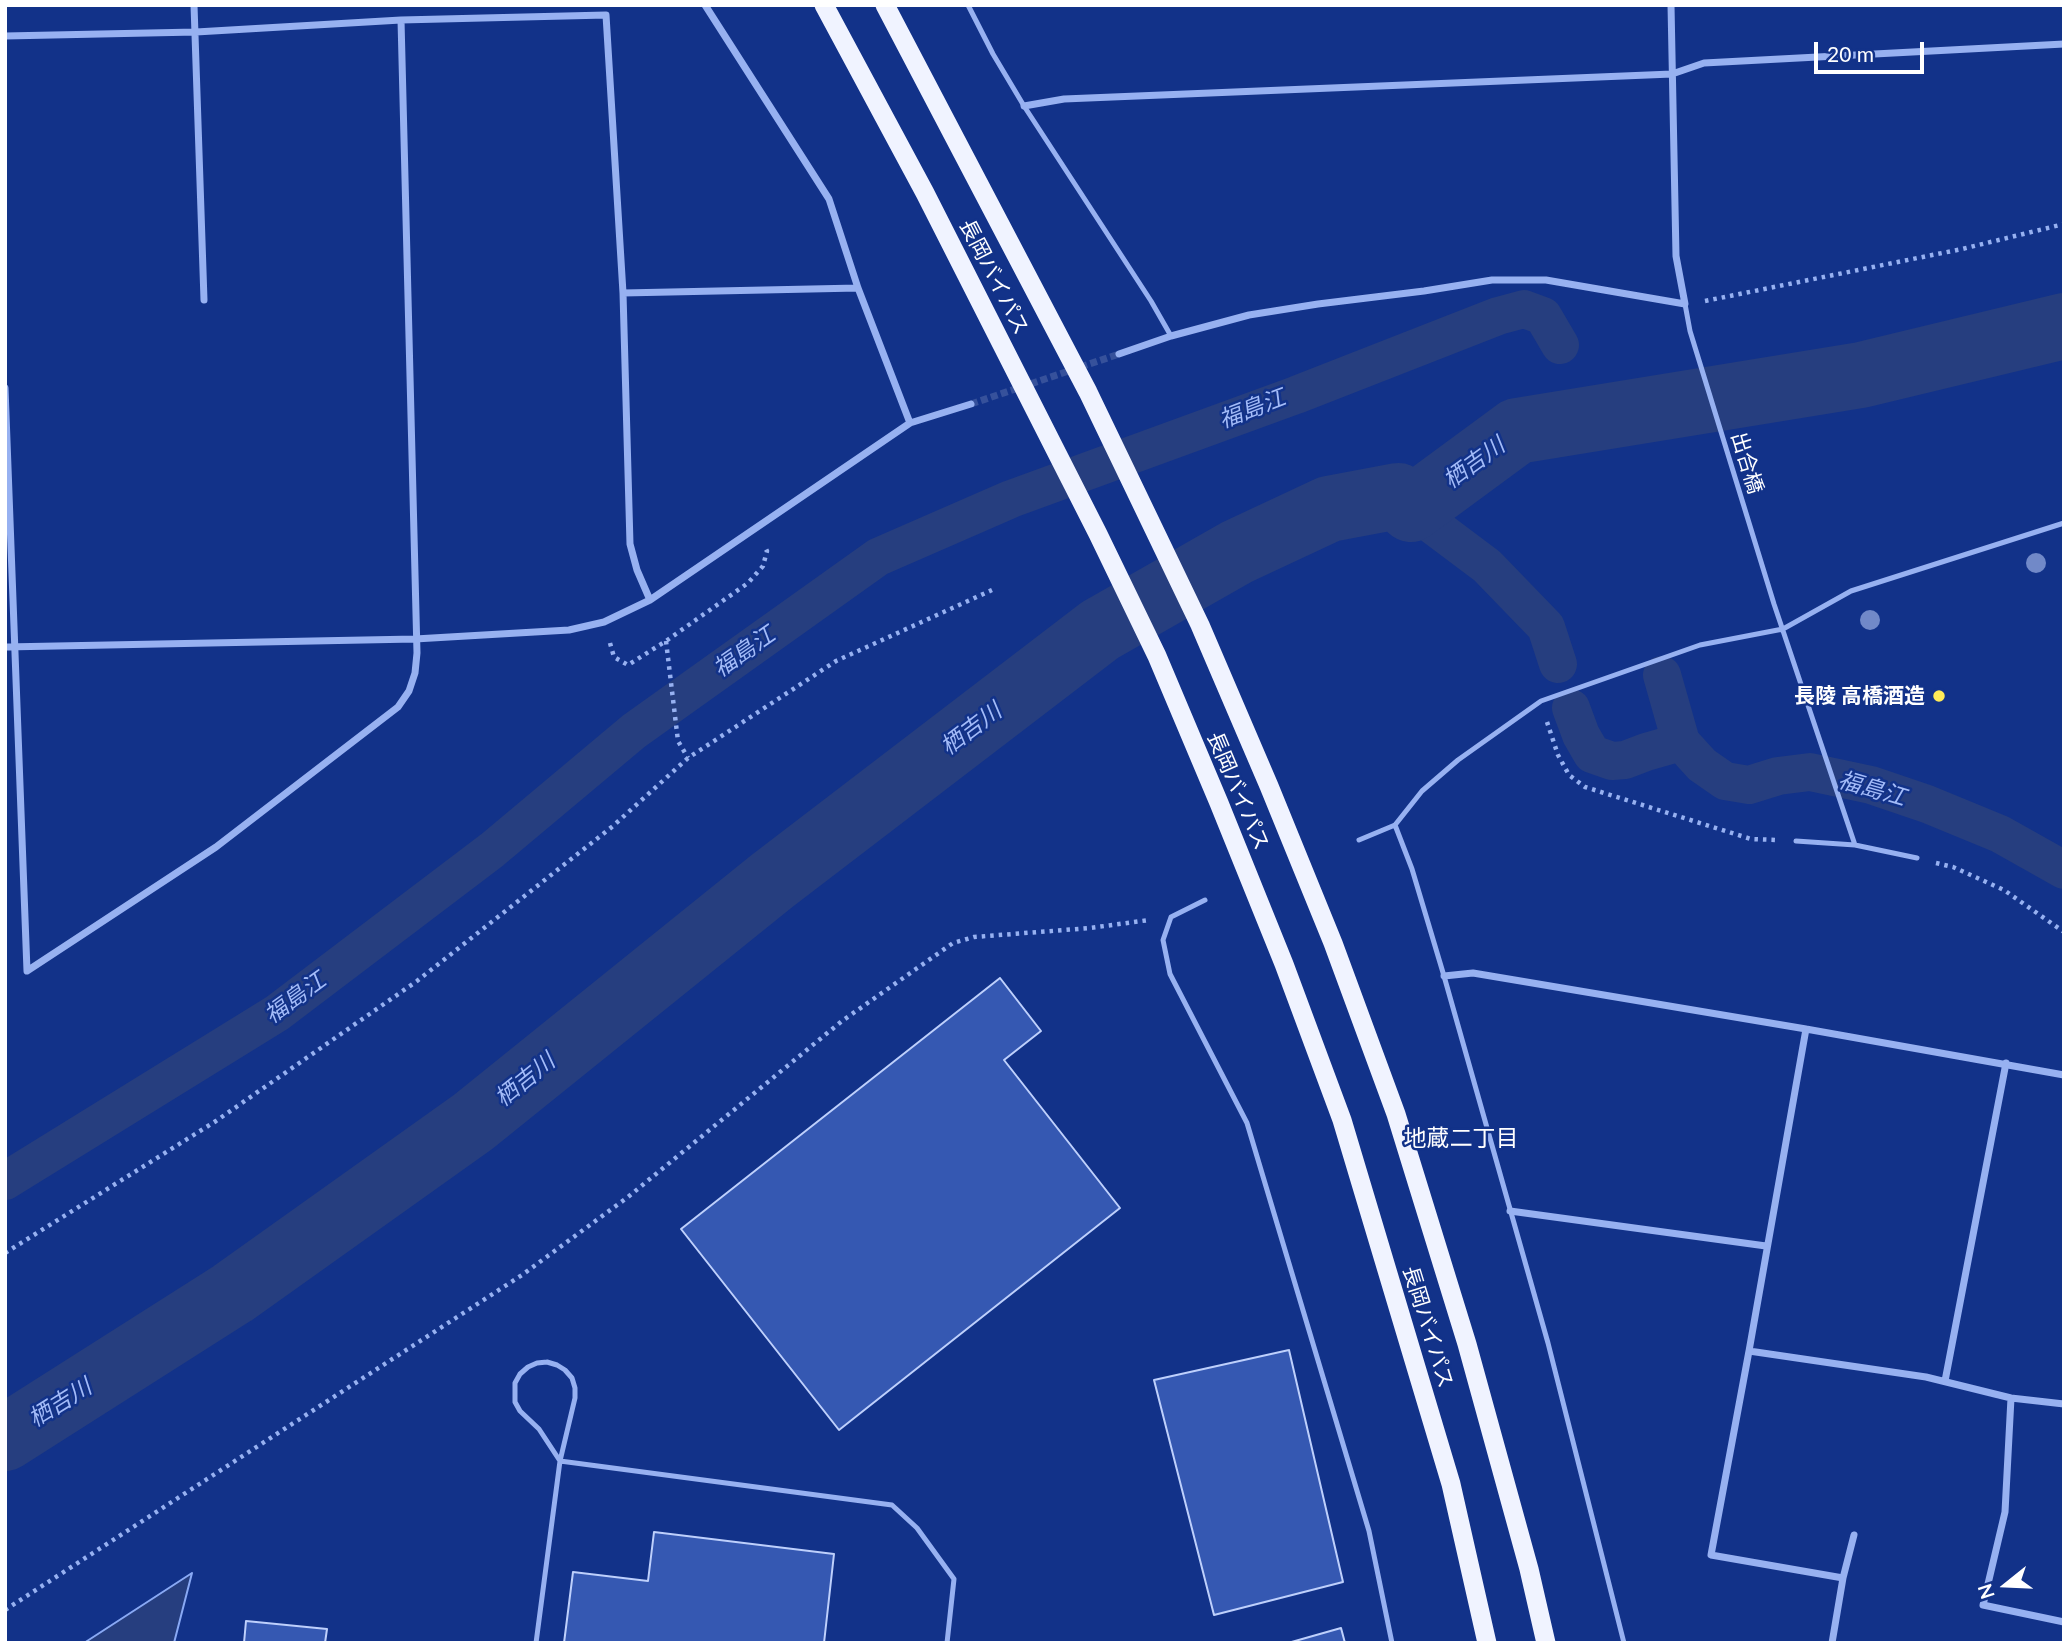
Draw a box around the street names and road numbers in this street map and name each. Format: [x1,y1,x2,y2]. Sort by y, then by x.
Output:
street label: 長岡バイパス [954,215,1034,339]
street label: 出合橋 [1726,429,1768,497]
street label: 長岡バイパス [1202,728,1274,854]
street label: 長岡バイパス [1398,1263,1458,1391]

